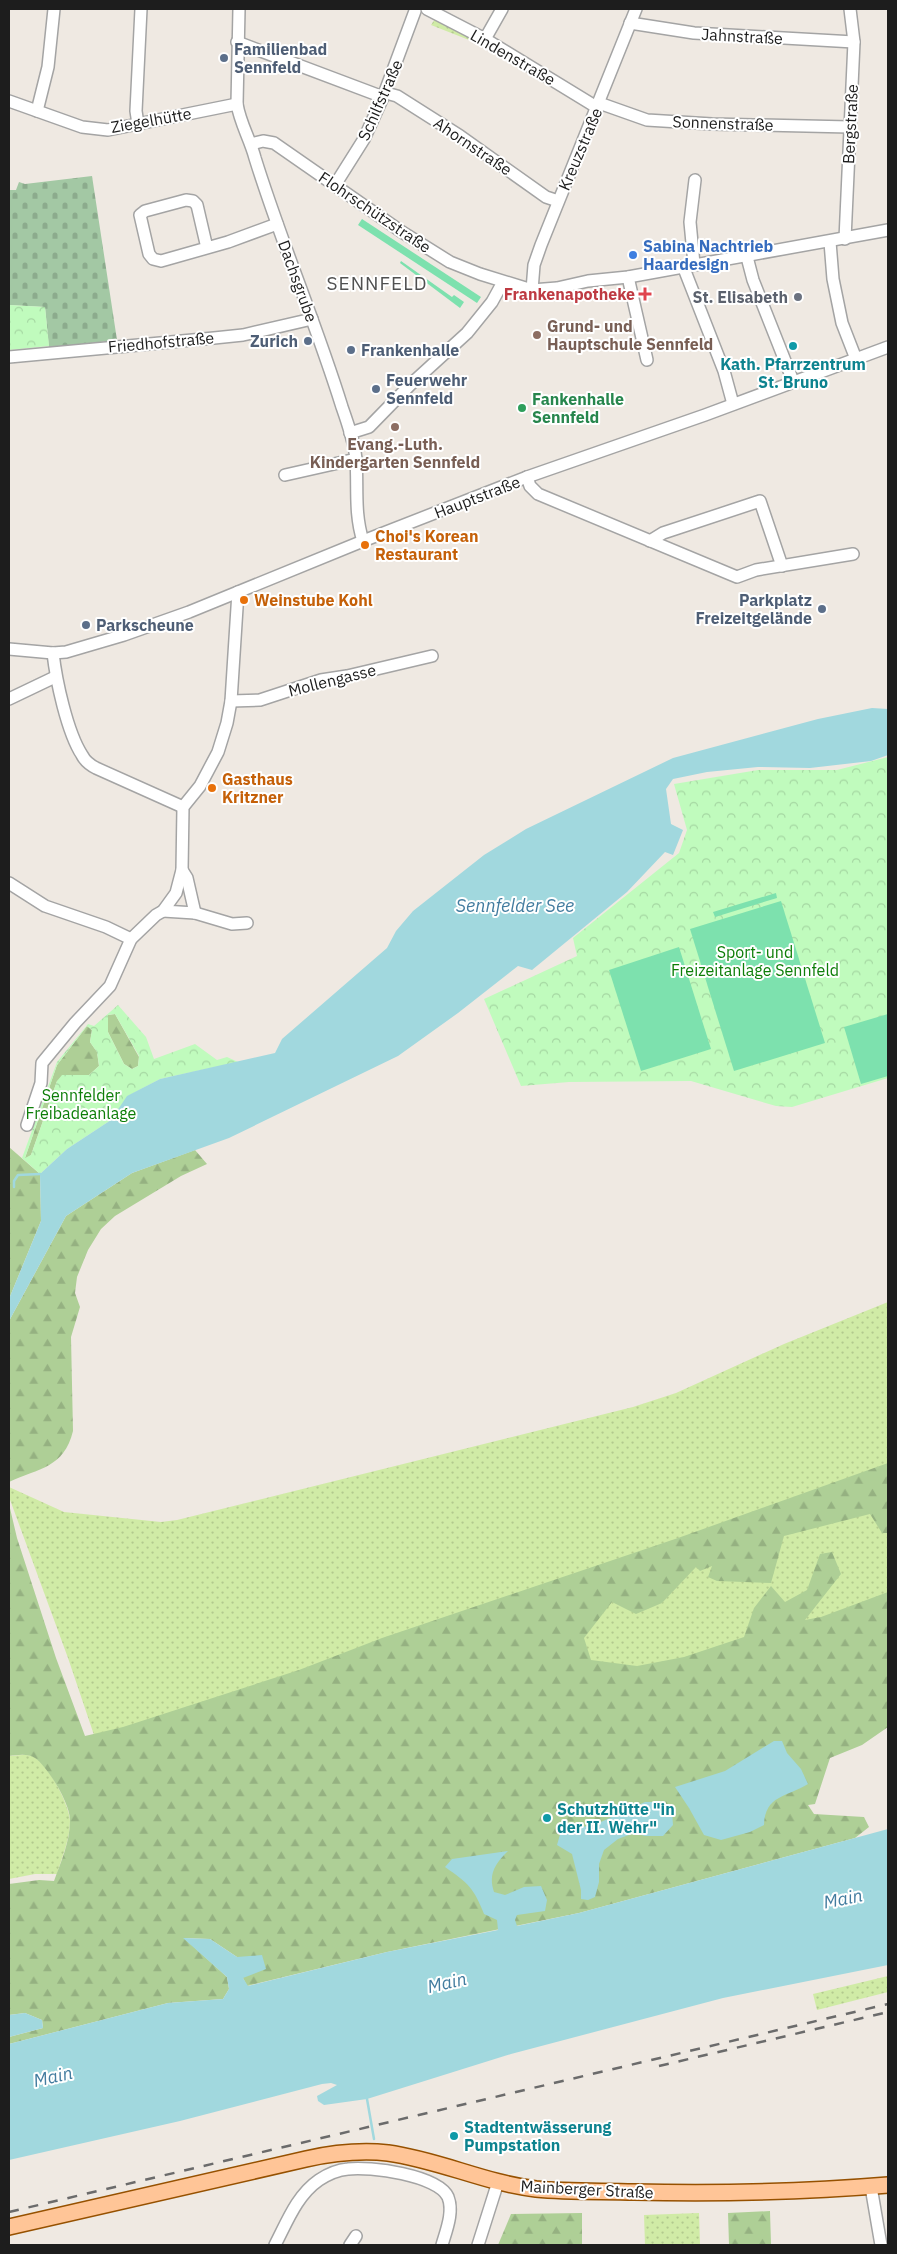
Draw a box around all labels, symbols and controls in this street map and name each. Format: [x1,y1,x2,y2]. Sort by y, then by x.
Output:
street label: Jahnstraße [701,24,783,48]
street label: Lindenstraße [467,25,559,89]
place label: Familienbad Sennfeld [234,39,327,77]
marker: Familienbad Sennfeld [218,52,230,64]
street label: Schilfstraße [353,56,407,144]
street label: Bergstraße [838,83,862,164]
street label: Ziegelhütte [109,103,193,137]
street label: Kreuzstraße [554,105,606,193]
street label: Sonnenstraße [672,111,774,135]
street label: Ahornstraße [430,113,516,180]
street label: Flohrschützstraße [315,167,435,257]
place label: Sabina Nachtrieb Haardesign [643,236,773,274]
street label: Dachsgrube [274,237,322,325]
marker: Sabina Nachtrieb Haardesign [627,249,639,261]
district label: SENNFELD [327,271,427,295]
place label: Frankenapotheke [504,284,635,304]
place label: St. Elisabeth [693,287,788,307]
marker: Frankenapotheke [639,288,651,300]
marker: St. Elisabeth [792,291,804,303]
place label: Grund- und Hauptschule Sennfeld [547,316,713,354]
street label: Friedhofstraße [107,327,215,357]
marker: Grund- und Hauptschule Sennfeld [531,329,543,341]
place label: Zurich [250,331,298,351]
marker: Zurich [302,335,314,347]
place label: Frankenhalle [361,340,459,360]
marker: Kath. Pfarrzentrum St. Bruno [787,340,799,352]
marker: Frankenhalle [345,344,357,356]
place label: Kath. Pfarrzentrum St. Bruno [720,354,866,392]
place label: Feuerwehr Sennfeld [386,370,468,408]
marker: Feuerwehr Sennfeld [370,383,382,395]
place label: Fankenhalle Sennfeld [532,389,624,427]
marker: Fankenhalle Sennfeld [516,402,528,414]
marker: Evang.-Luth. Kindergarten Sennfeld [389,421,401,433]
place label: Evang.-Luth. Kindergarten Sennfeld [310,434,480,472]
street label: Hauptstraße [431,471,523,523]
place label: Choi's Korean Restaurant [375,526,478,564]
marker: Choi's Korean Restaurant [359,539,371,551]
place label: Weinstube Kohl [254,590,373,610]
place label: Parkplatz Freizeitgelände [695,590,812,628]
marker: Weinstube Kohl [238,594,250,606]
marker: Parkplatz Freizeitgelände [816,603,828,615]
place label: Parkscheune [96,615,194,635]
marker: Parkscheune [80,619,92,631]
street label: Mollengasse [286,659,378,701]
place label: Gasthaus Kritzner [222,769,293,807]
marker: Gasthaus Kritzner [206,782,218,794]
water label: Sennfelder See [456,894,574,917]
park label: Sport- und Freizeitanlage Sennfeld [671,942,839,980]
park label: Sennfelder Freibadeanlage [26,1085,137,1123]
place label: Schutzhütte "in der II. Wehr" [557,1799,675,1837]
marker: Schutzhütte "in der II. Wehr" [541,1812,553,1824]
water label: Main [821,1883,865,1914]
water label: Main [425,1967,469,1998]
water label: Main [31,2061,75,2092]
place label: Stadtentwässerung Pumpstation [464,2117,611,2155]
marker: Stadtentwässerung Pumpstation [448,2130,460,2142]
street label: Mainberger Straße [520,2176,654,2202]

